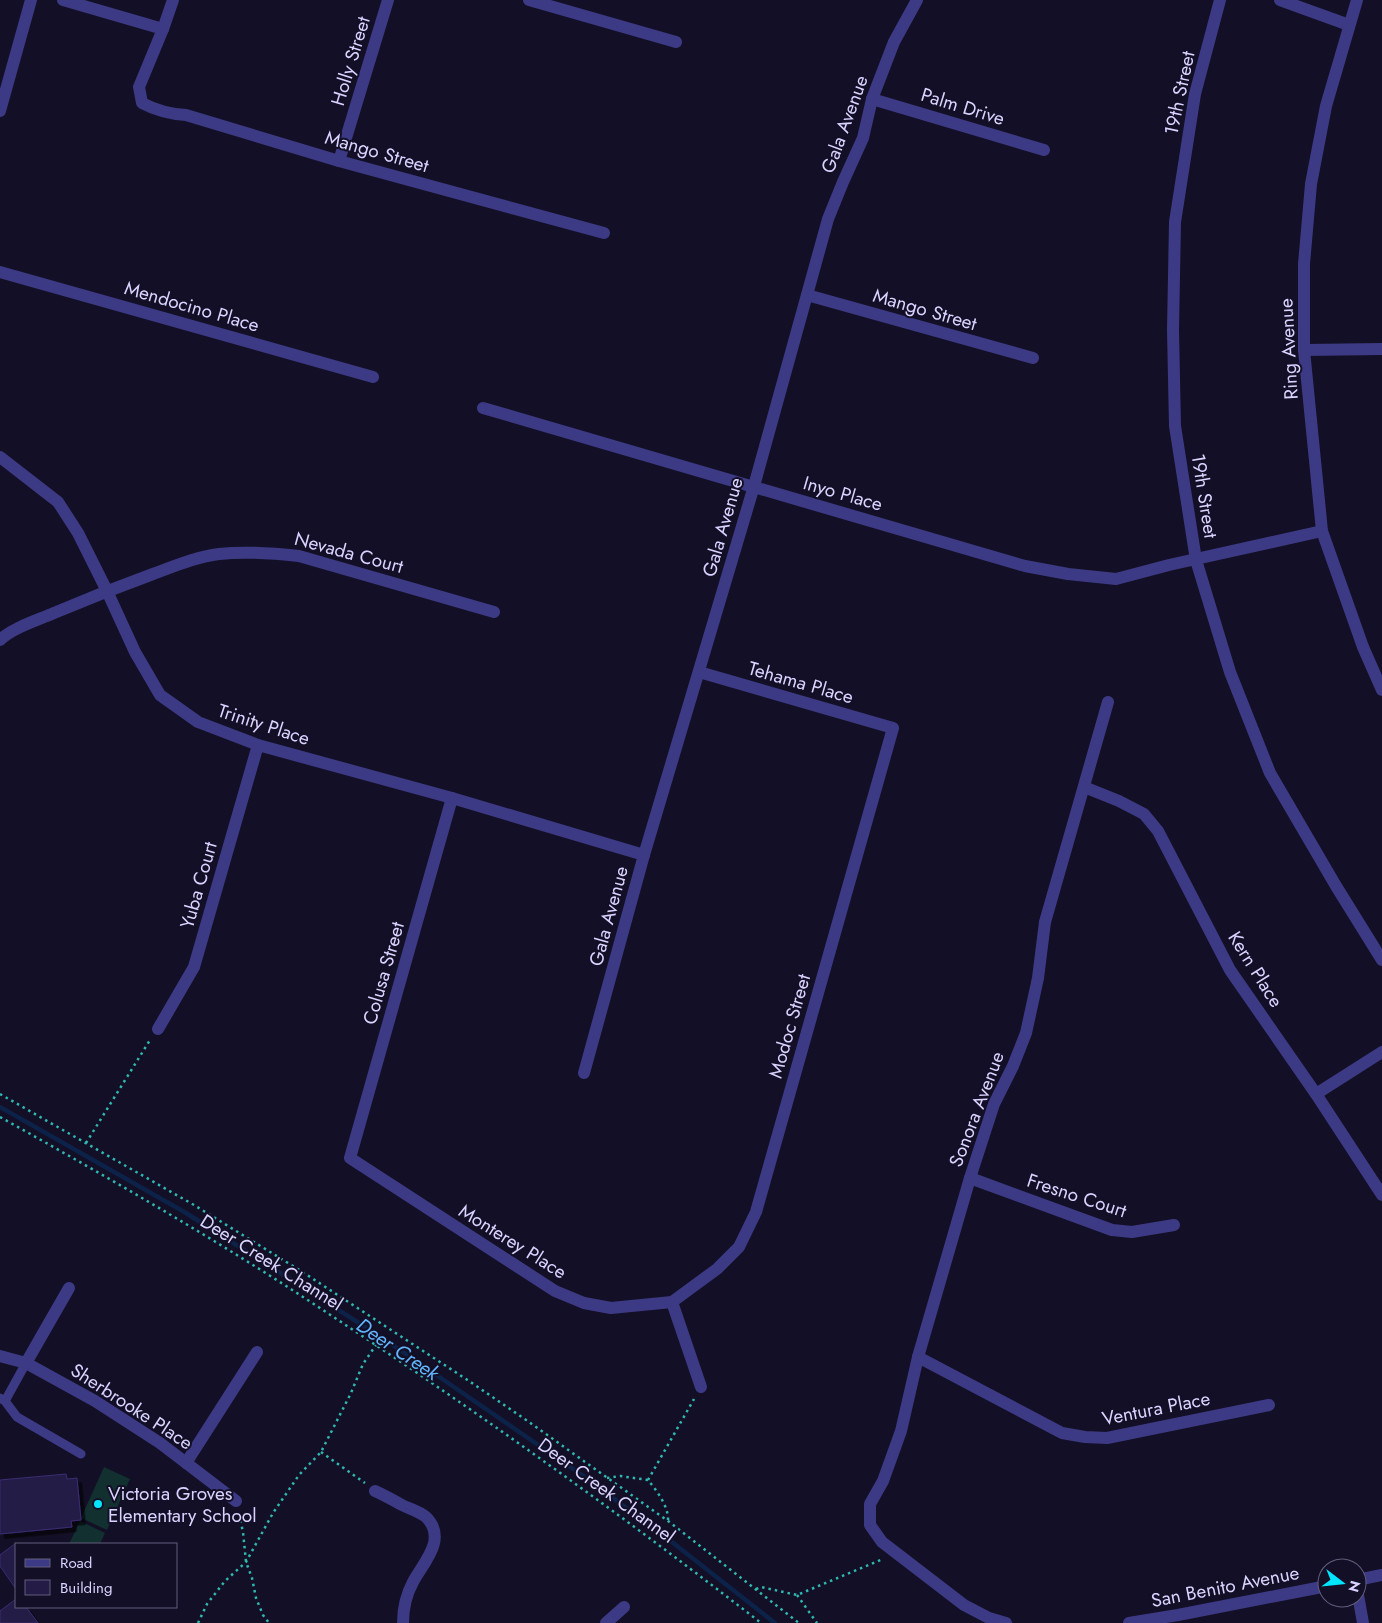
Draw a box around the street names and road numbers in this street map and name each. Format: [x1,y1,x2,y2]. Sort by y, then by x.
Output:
street label: Holly Street [324,13,377,109]
street label: 19th Street [1157,48,1202,138]
street label: Gala Avenue [814,71,875,177]
street label: Palm Drive [918,81,1008,132]
street label: Mango Street [322,124,432,179]
street label: Mendocino Place [121,274,263,339]
street label: Mango Street [870,282,980,337]
street label: Ring Avenue [1272,297,1305,400]
street label: 19th Street [1185,452,1225,541]
street label: Inyo Place [800,469,886,518]
street label: Gala Avenue [695,474,750,580]
street label: Nevada Court [291,525,407,580]
street label: Tehama Place [745,655,857,710]
street label: Trinity Place [214,697,313,752]
street label: Yuba Court [173,838,224,932]
street label: Gala Avenue [582,863,635,969]
street label: Colusa Street [356,918,411,1028]
street label: Kern Place [1222,926,1290,1013]
street label: Modoc Street [762,971,817,1081]
street label: Sonora Avenue [942,1047,1011,1171]
street label: Fresno Court [1024,1167,1131,1224]
street label: Monterey Place [454,1197,572,1285]
street label: Deer Creek Channel [195,1208,348,1317]
street label: Sherbrooke Place [65,1357,198,1456]
street label: Ventura Place [1100,1385,1213,1432]
street label: Deer Creek Channel [533,1431,681,1549]
street label: San Benito Avenue [1149,1559,1302,1614]

